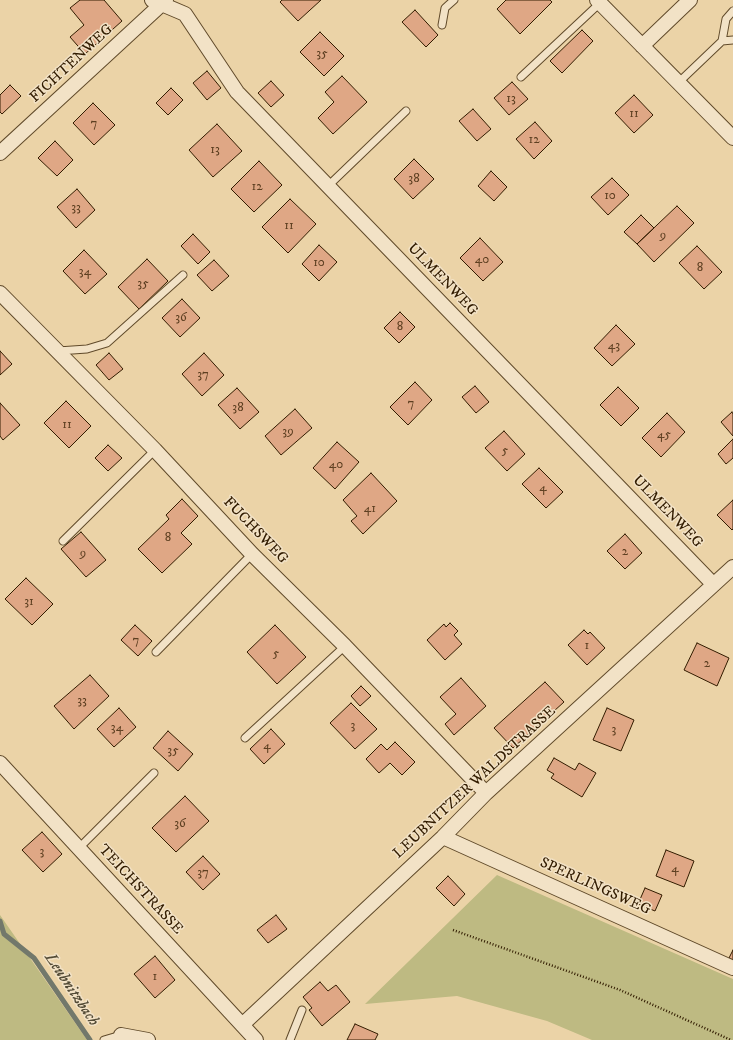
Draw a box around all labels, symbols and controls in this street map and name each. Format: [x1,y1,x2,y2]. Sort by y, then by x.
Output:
street label: FICHTENWEG [27,21,117,107]
house number: 35 [316,46,328,62]
house number: 13 [506,91,516,107]
house number: 11 [629,106,639,122]
house number: 7 [91,116,97,132]
house number: 12 [528,132,540,148]
house number: 13 [210,142,220,158]
house number: 38 [408,171,420,187]
house number: 12 [251,179,263,195]
house number: 10 [604,188,616,204]
house number: 33 [71,200,81,216]
house number: 11 [284,218,294,234]
house number: 9 [660,228,666,244]
street label: ULMENWEG [403,240,481,320]
house number: 40 [475,252,489,268]
house number: 10 [313,255,325,271]
house number: 8 [697,260,703,276]
house number: 34 [79,264,91,280]
house number: 35 [137,276,149,292]
house number: 36 [175,310,187,326]
house number: 8 [397,319,403,335]
house number: 43 [608,338,620,354]
house number: 37 [197,367,209,383]
house number: 7 [408,396,414,412]
house number: 38 [232,400,244,416]
house number: 11 [62,417,72,433]
house number: 39 [282,424,294,440]
house number: 45 [657,427,671,443]
house number: 5 [502,443,508,459]
house number: 40 [329,457,343,473]
street label: ULMENWEG [628,472,706,552]
house number: 4 [539,480,547,496]
street label: FUCHSWEG [219,494,291,568]
house number: 41 [364,501,376,517]
house number: 8 [165,530,171,546]
house number: 2 [622,544,628,560]
house number: 9 [80,546,86,562]
house number: 31 [24,594,34,610]
house number: 7 [133,633,139,649]
house number: 1 [585,638,589,654]
house number: 5 [273,646,279,662]
house number: 2 [704,656,710,672]
house number: 33 [77,693,87,709]
street label: LEUBNITZER WALDSTRASSE [390,703,560,863]
house number: 3 [351,718,355,734]
house number: 34 [111,720,123,736]
house number: 3 [612,722,616,738]
house number: 4 [263,738,271,754]
house number: 35 [167,743,179,759]
house number: 36 [174,816,186,832]
street label: TEICHSTRASSE [94,842,186,938]
house number: 3 [40,844,44,860]
street label: SPERLINGSWEG [537,854,653,920]
house number: 4 [671,861,679,877]
house number: 37 [197,865,209,881]
water label: Leubnitzbach [39,950,103,1030]
house number: 1 [153,969,157,985]

